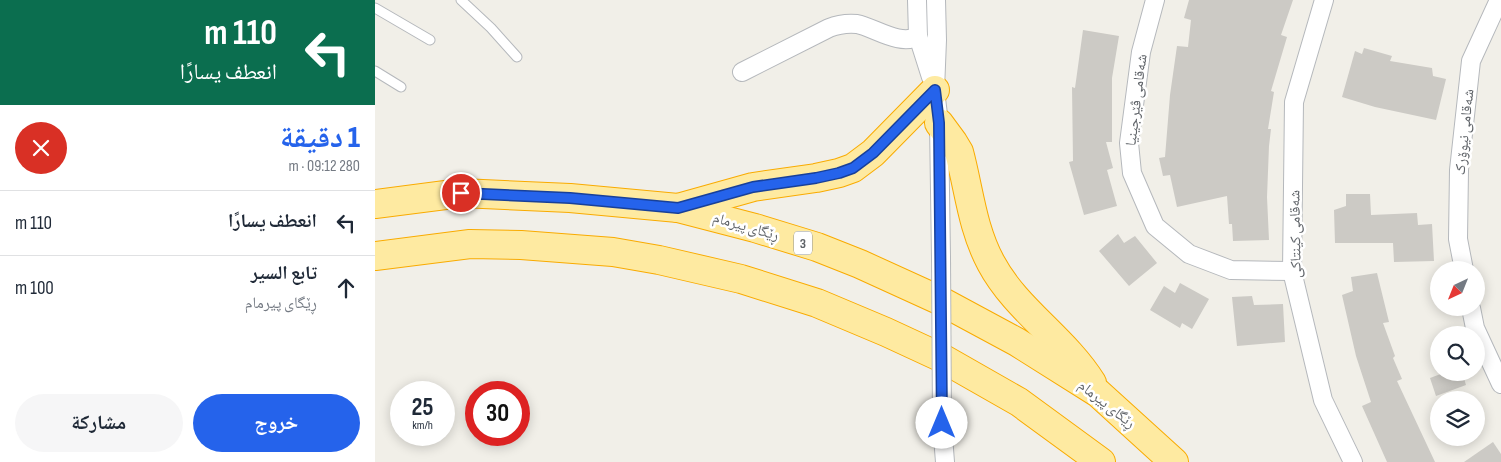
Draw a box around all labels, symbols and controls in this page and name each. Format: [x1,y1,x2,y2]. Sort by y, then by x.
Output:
text: 110 m [204,12,277,55]
icon: left [295,20,360,85]
street label: شەقامی ڤێرجینیا [1121,53,1152,147]
text: انعطف يسارًا [180,59,277,86]
street label: شەقامی نیوۆرک [1451,88,1478,176]
text: 1 دقيقة [280,120,360,156]
button: close [15,122,67,174]
text: 280 m · 09:12 [289,157,360,176]
pin [440,172,482,214]
icon: arrive [447,179,475,207]
street label: شەقامی کینتاکی [1285,190,1306,278]
street label: ڕێگای پیرمام [710,208,781,247]
icon: left [332,209,360,237]
text: انعطف يسارًا [228,210,317,233]
text: 110 m [15,212,52,235]
road number: 3 [794,232,812,254]
north arrow [1430,261,1485,316]
map controls [1430,261,1485,446]
text: تابع السير [251,262,317,285]
icon: ahead [332,274,360,302]
text: 100 m [15,277,54,300]
text: ڕێگای پیرمام [245,294,317,313]
button: search [1430,326,1485,381]
street label: ڕێگای پیرمام [1073,376,1139,435]
speed limit sign: 30 [465,381,530,446]
button: layers [1430,391,1485,446]
text: 25 [412,392,433,423]
button: مشاركة [15,394,183,452]
button: خروج [193,394,360,452]
position arrow [915,396,967,448]
text: km/h [412,418,433,433]

